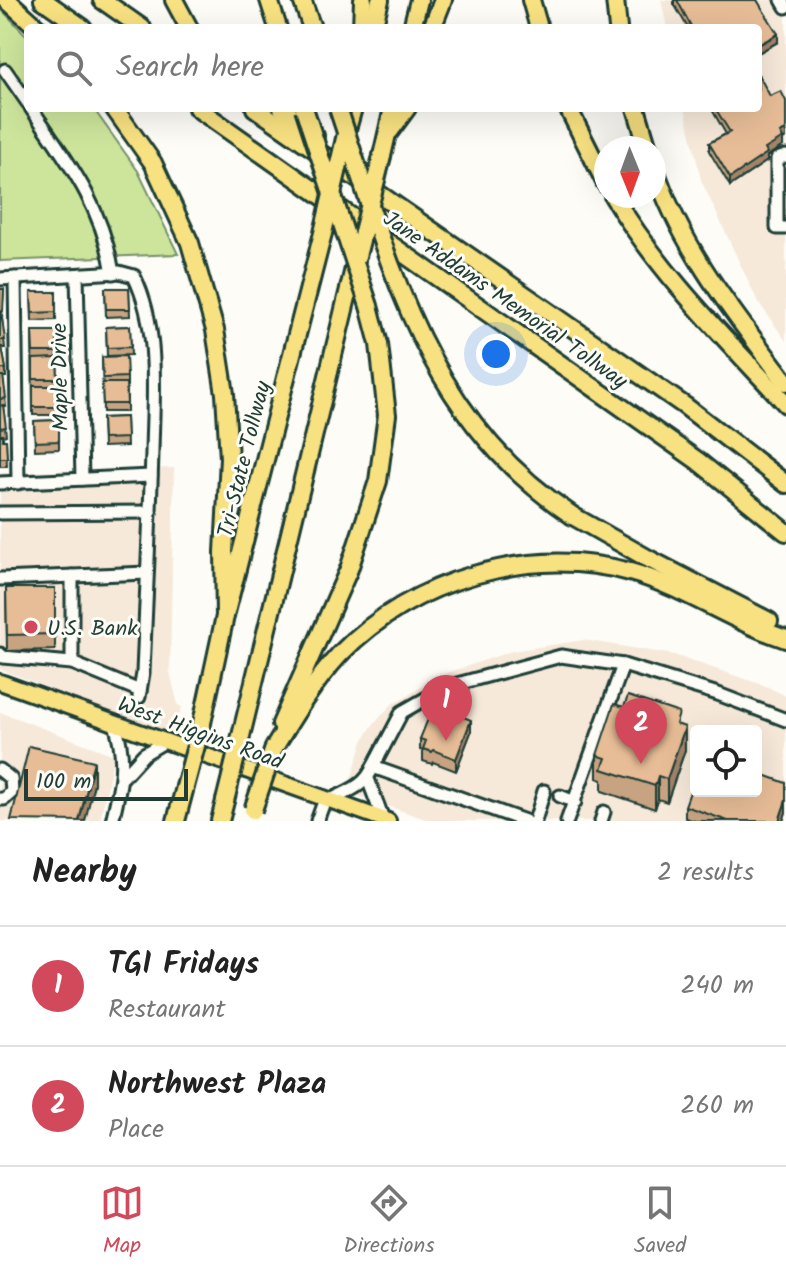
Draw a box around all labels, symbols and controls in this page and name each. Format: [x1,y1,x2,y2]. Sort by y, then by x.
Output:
search box [24,24,762,112]
text: Search here [116,44,264,92]
icon: search [52,46,96,90]
north arrow [594,136,666,208]
street label: Jane Addams Memorial Tollway [375,203,635,400]
street label: Maple Drive [43,322,80,431]
your location [476,334,516,374]
street label: Tri-State Tollway [209,377,282,542]
place label: U.S. Bank [47,612,138,647]
marker: U.S. Bank [22,618,40,636]
pin: 1 [420,675,472,741]
street label: West Higgins Road [112,688,289,781]
pin: 2 [615,698,667,764]
map controls [690,725,762,797]
button: locate [690,725,762,797]
scale bar [24,765,188,801]
text: 100 m [36,765,91,800]
text: Nearby [32,846,137,900]
text: 2 results [657,852,754,894]
text: TGI Fridays [108,941,259,989]
text: 1 [54,965,62,1007]
text: 240 m [680,965,754,1007]
text: Restaurant [108,989,225,1031]
text: Northwest Plaza [108,1061,326,1109]
text: 2 [50,1085,66,1127]
text: 260 m [680,1085,754,1127]
text: Place [108,1109,164,1151]
tab: Map [100,1181,144,1264]
tab: Directions [343,1181,435,1264]
tab: Saved [634,1181,686,1264]

